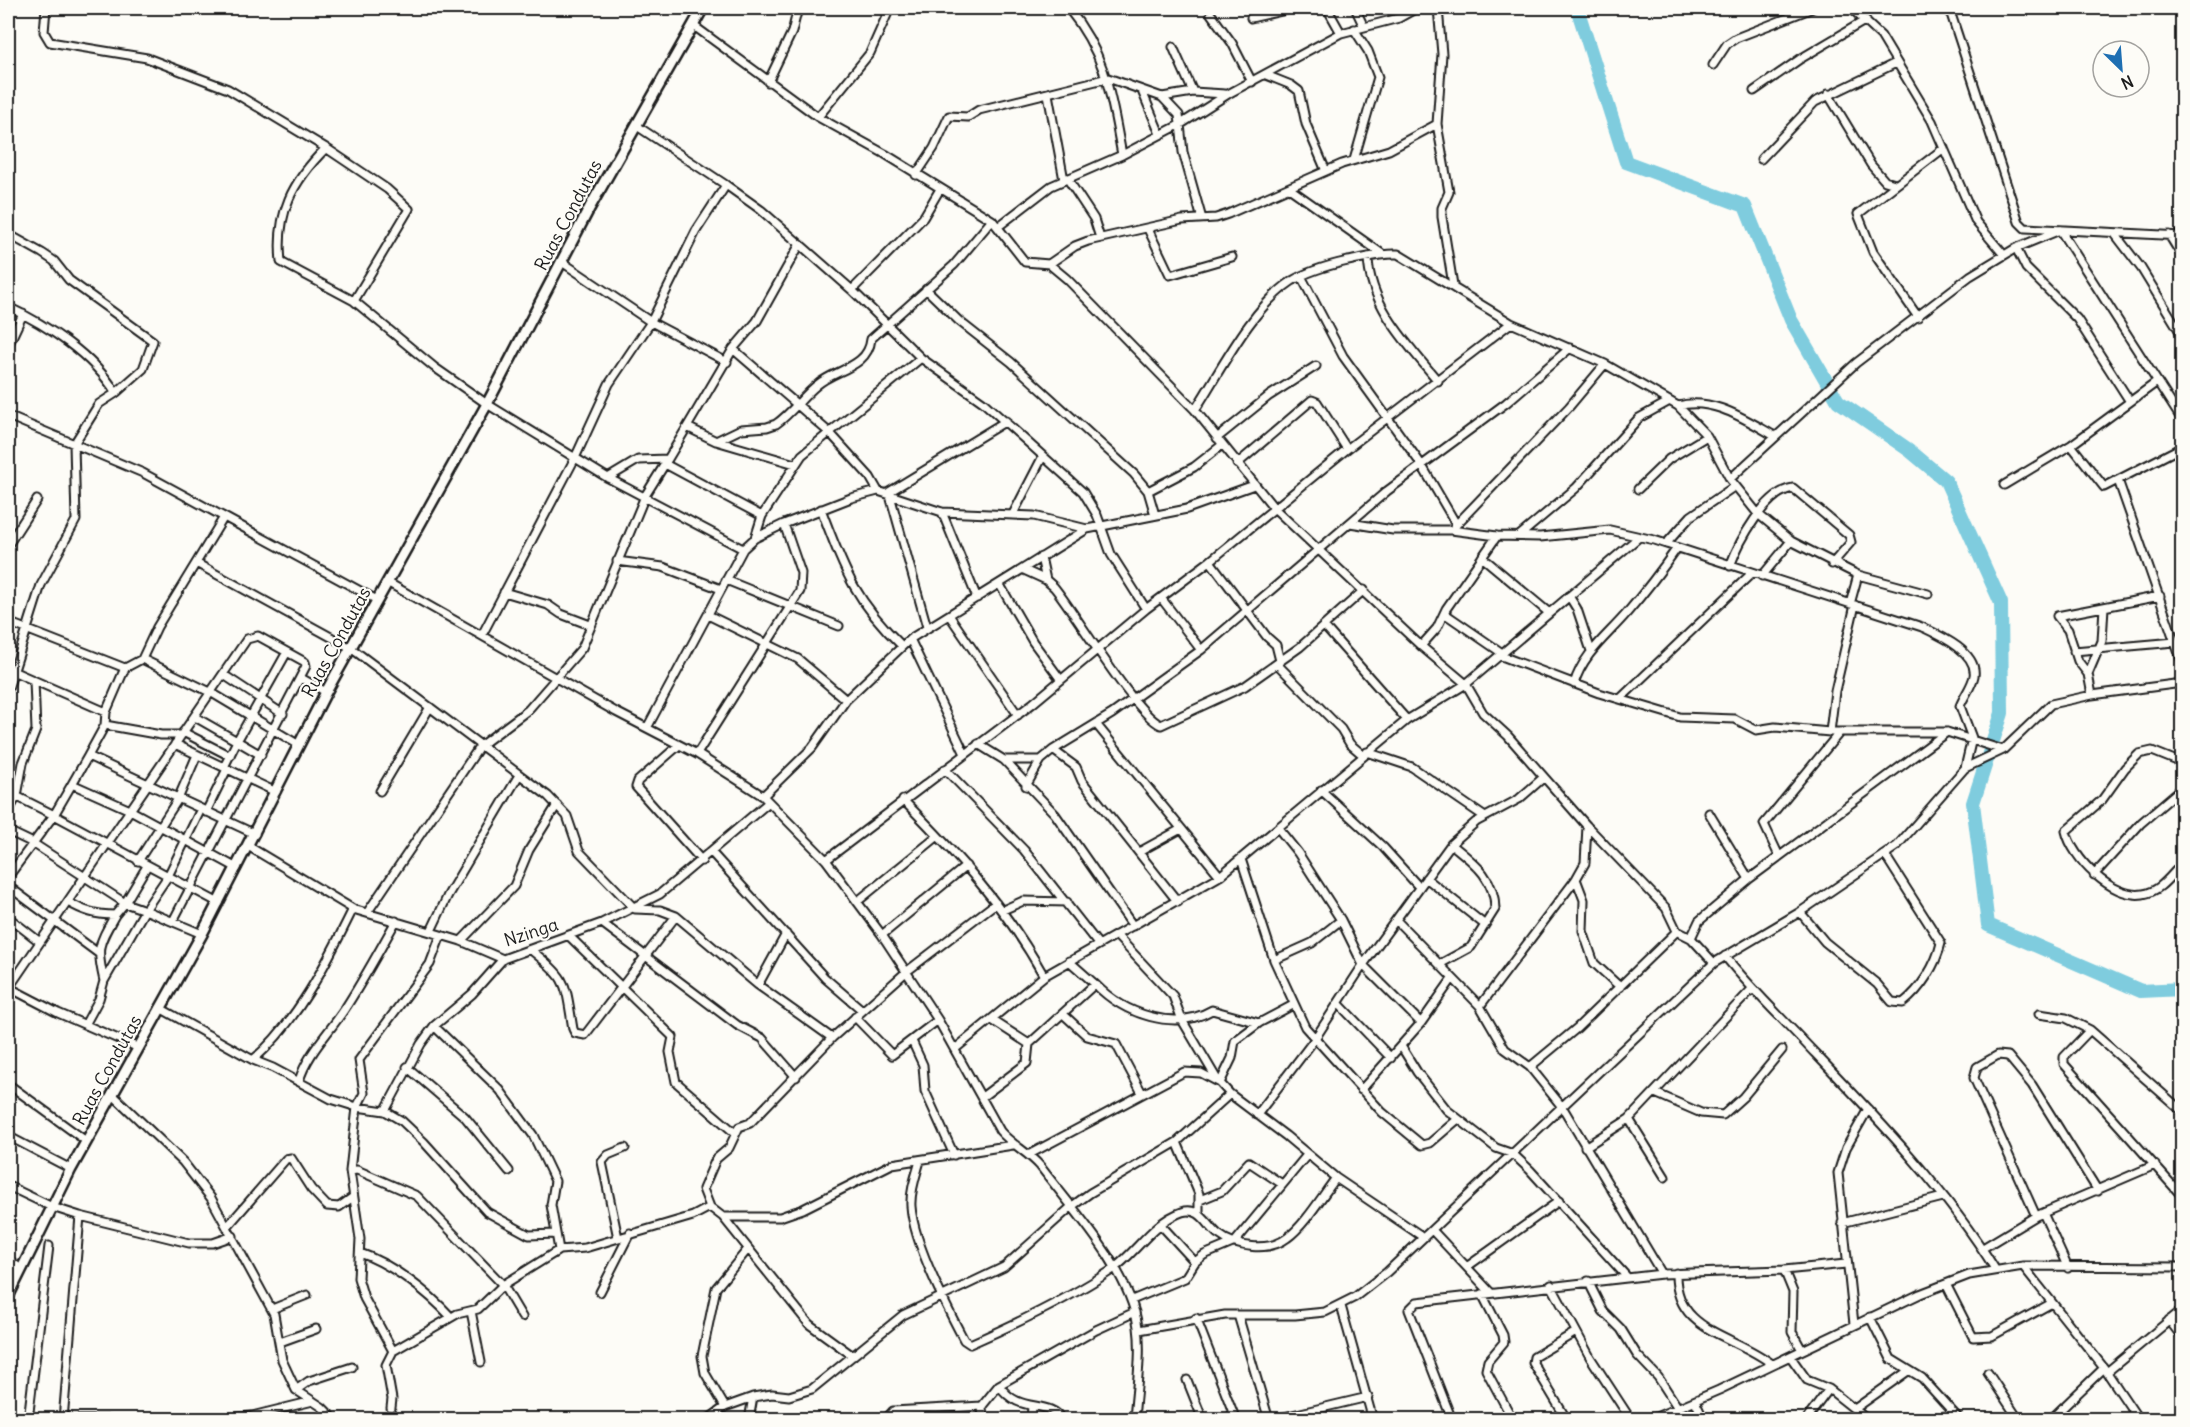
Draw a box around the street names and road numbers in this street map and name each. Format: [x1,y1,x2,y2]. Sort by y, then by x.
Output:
street label: Ruas Condutas [529,156,607,274]
street label: Ruas Condutas [296,583,376,701]
street label: Nzinga [501,912,561,952]
street label: Ruas Condutas [67,1011,147,1129]

